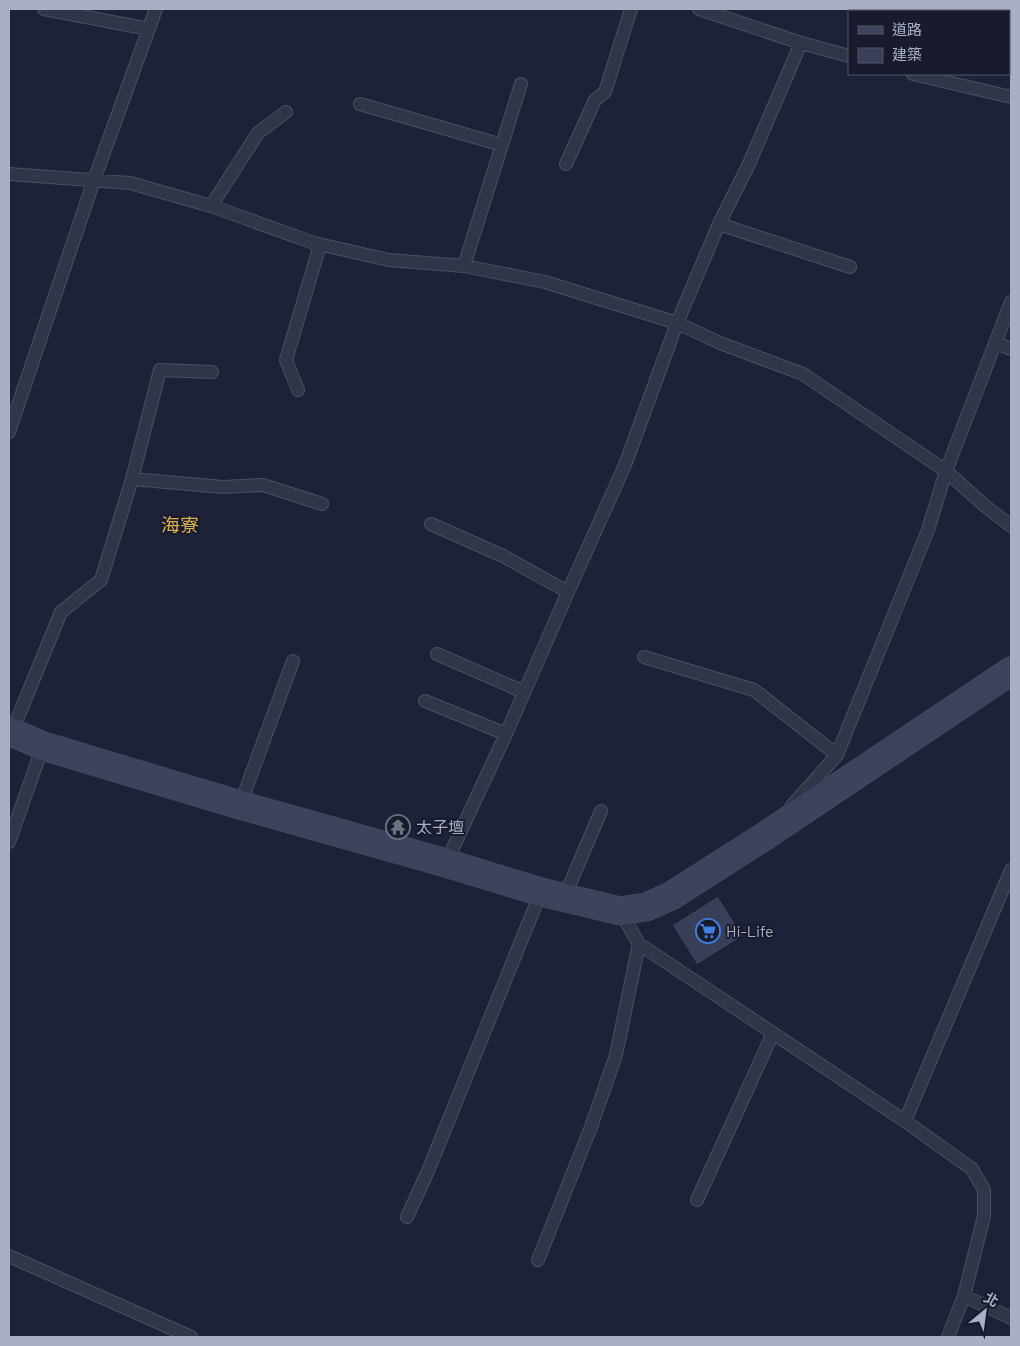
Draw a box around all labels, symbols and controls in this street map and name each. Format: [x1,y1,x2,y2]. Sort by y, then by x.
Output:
legend [848,10,1010,75]
text: 道路 [892,20,922,38]
text: 建築 [892,45,922,63]
district label: 海寮 [161,513,199,536]
temple icon: 太子壇 [385,814,411,840]
place label: 太子壇 [416,817,464,836]
supermarket icon: Hi-Life [695,918,721,944]
place label: Hi-Life [726,921,774,940]
north arrow [960,1286,1010,1336]
text: 北 [981,1288,1002,1310]

